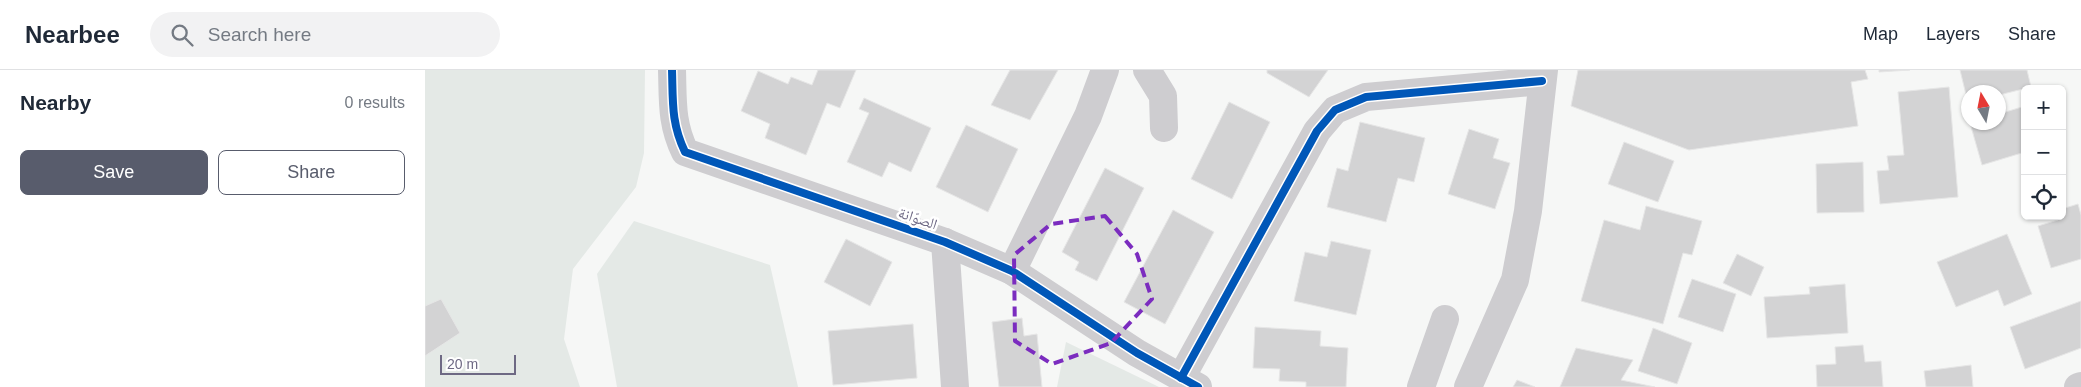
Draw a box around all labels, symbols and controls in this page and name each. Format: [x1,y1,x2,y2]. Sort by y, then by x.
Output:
search box [150,12,500,57]
text: Nearbee [25,21,120,48]
icon: search [168,21,196,49]
text: Search here [208,24,311,45]
text: Map [1863,24,1898,44]
text: Layers [1926,24,1980,44]
text: Share [2008,24,2056,44]
north arrow [1961,85,2006,130]
map controls [2021,85,2066,220]
button: + [2021,85,2066,130]
text: Nearby [20,91,91,114]
text: 0 results [345,94,405,111]
button: − [2021,130,2066,175]
button: Save [20,150,208,195]
button: Share [218,150,405,195]
button: locate [2021,175,2066,220]
street label: الصوّانة [896,203,940,233]
scale bar [440,352,516,375]
text: 20 m [447,356,478,372]

